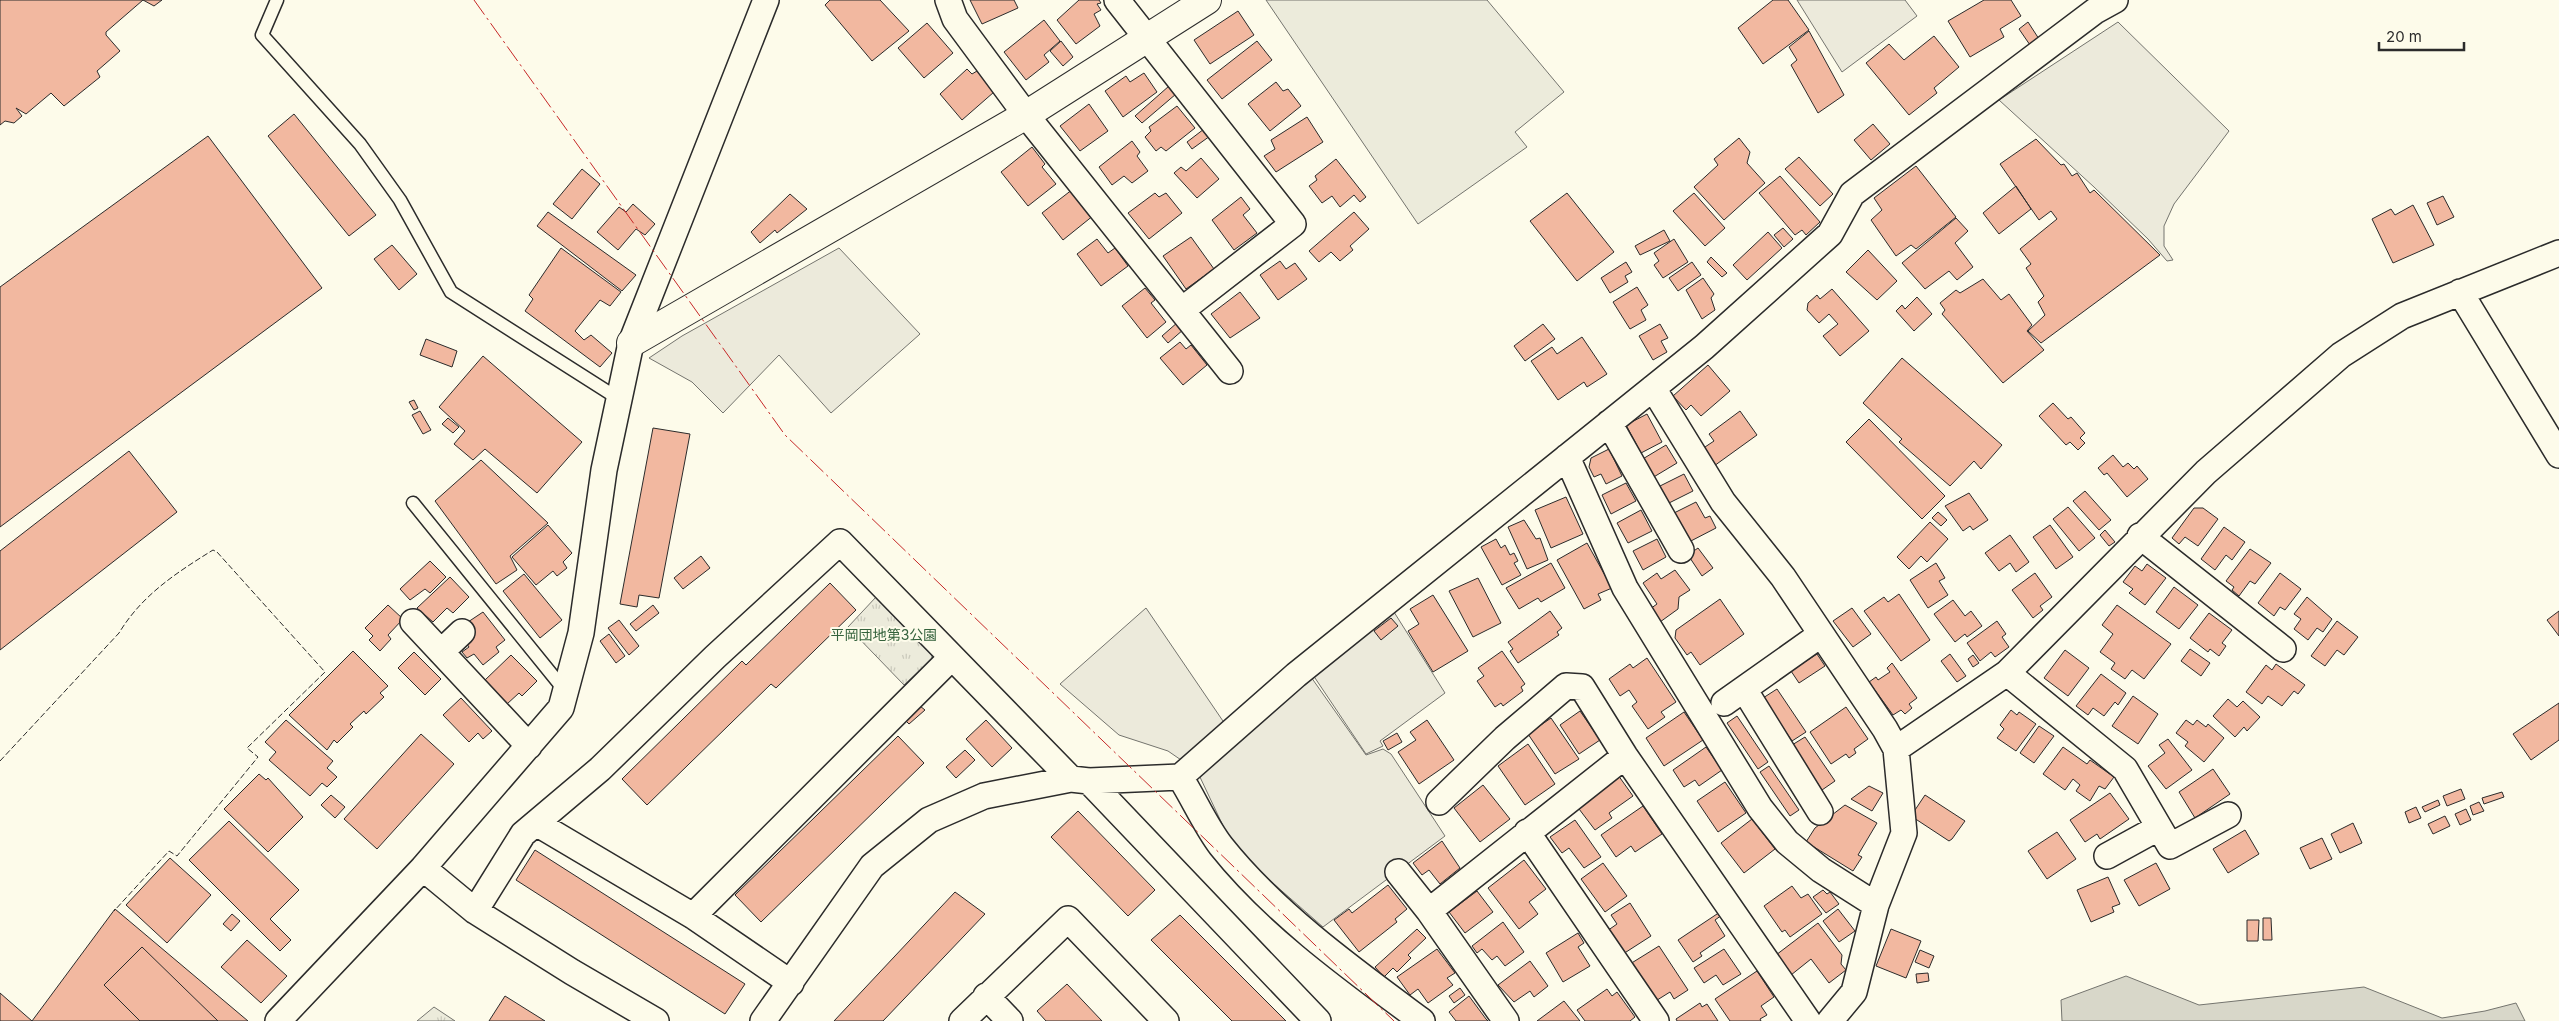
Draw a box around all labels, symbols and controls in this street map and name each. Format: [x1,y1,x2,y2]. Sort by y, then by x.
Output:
scale bar [2379,20,2464,52]
text: 20 m [2386,27,2422,46]
park label: 平岡団地第3公園 [831,626,937,643]

